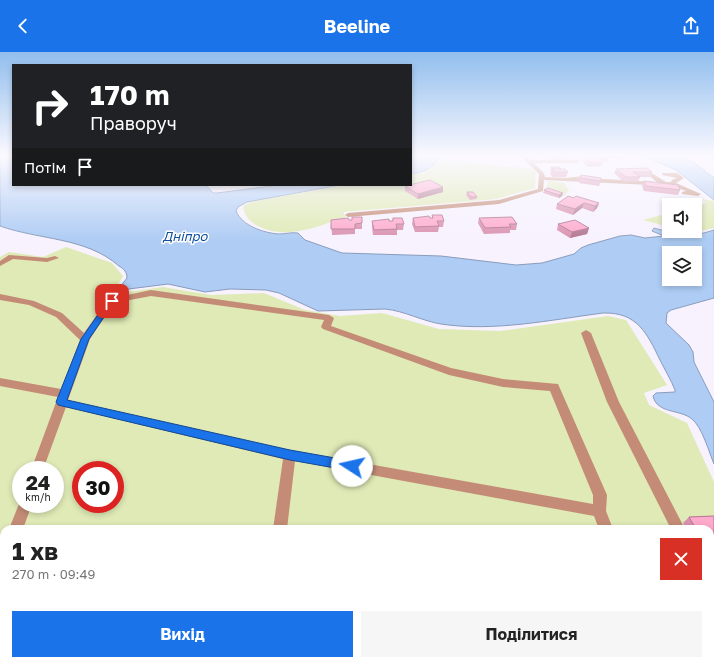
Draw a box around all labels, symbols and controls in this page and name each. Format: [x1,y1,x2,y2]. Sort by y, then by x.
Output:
icon: back [12,15,34,37]
text: Beeline [324,15,390,37]
icon: share [680,15,702,37]
text: 170 m [90,78,169,111]
icon: right [24,80,76,132]
text: Праворуч [90,112,177,134]
icon: arrive [74,156,96,178]
text: Потім [24,158,66,176]
map controls [662,198,702,286]
button: sound [662,198,702,238]
water label: Дніпро [162,228,208,244]
button: layers [662,246,702,286]
pin [95,284,129,318]
icon: arrive [101,290,123,312]
position arrow [331,445,373,487]
speed limit sign: 30 [72,461,124,513]
text: 24 [26,470,50,494]
text: km/h [25,491,51,503]
text: 1 хв [12,536,58,565]
button: close [660,538,702,580]
text: 270 m · 09:49 [12,566,95,582]
button: Вихід [12,611,353,657]
button: Поділитися [361,611,702,657]

